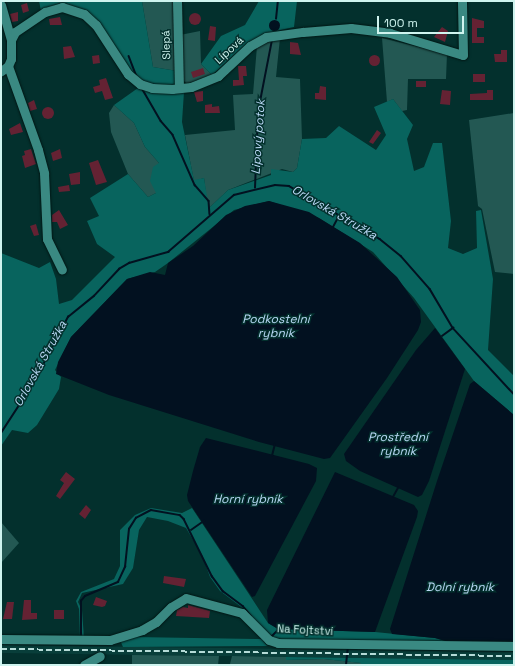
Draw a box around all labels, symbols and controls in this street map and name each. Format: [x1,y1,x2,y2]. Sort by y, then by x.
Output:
scale bar [379,8,466,34]
text: 100 m [384,15,418,31]
street label: Slepá [159,30,173,60]
street label: Lípová [212,33,246,67]
water label: Lipový potok [249,99,269,175]
water label: Orlovská Stružka [289,183,379,243]
water label: Podkostelní rybník [242,313,310,341]
water label: Orlovská Stružka [11,319,71,409]
water label: Prostřední rybník [368,431,428,459]
water label: Horní rybník [213,493,283,507]
water label: Dolní rybník [426,581,494,595]
street label: Na Fojtství [277,622,333,638]

